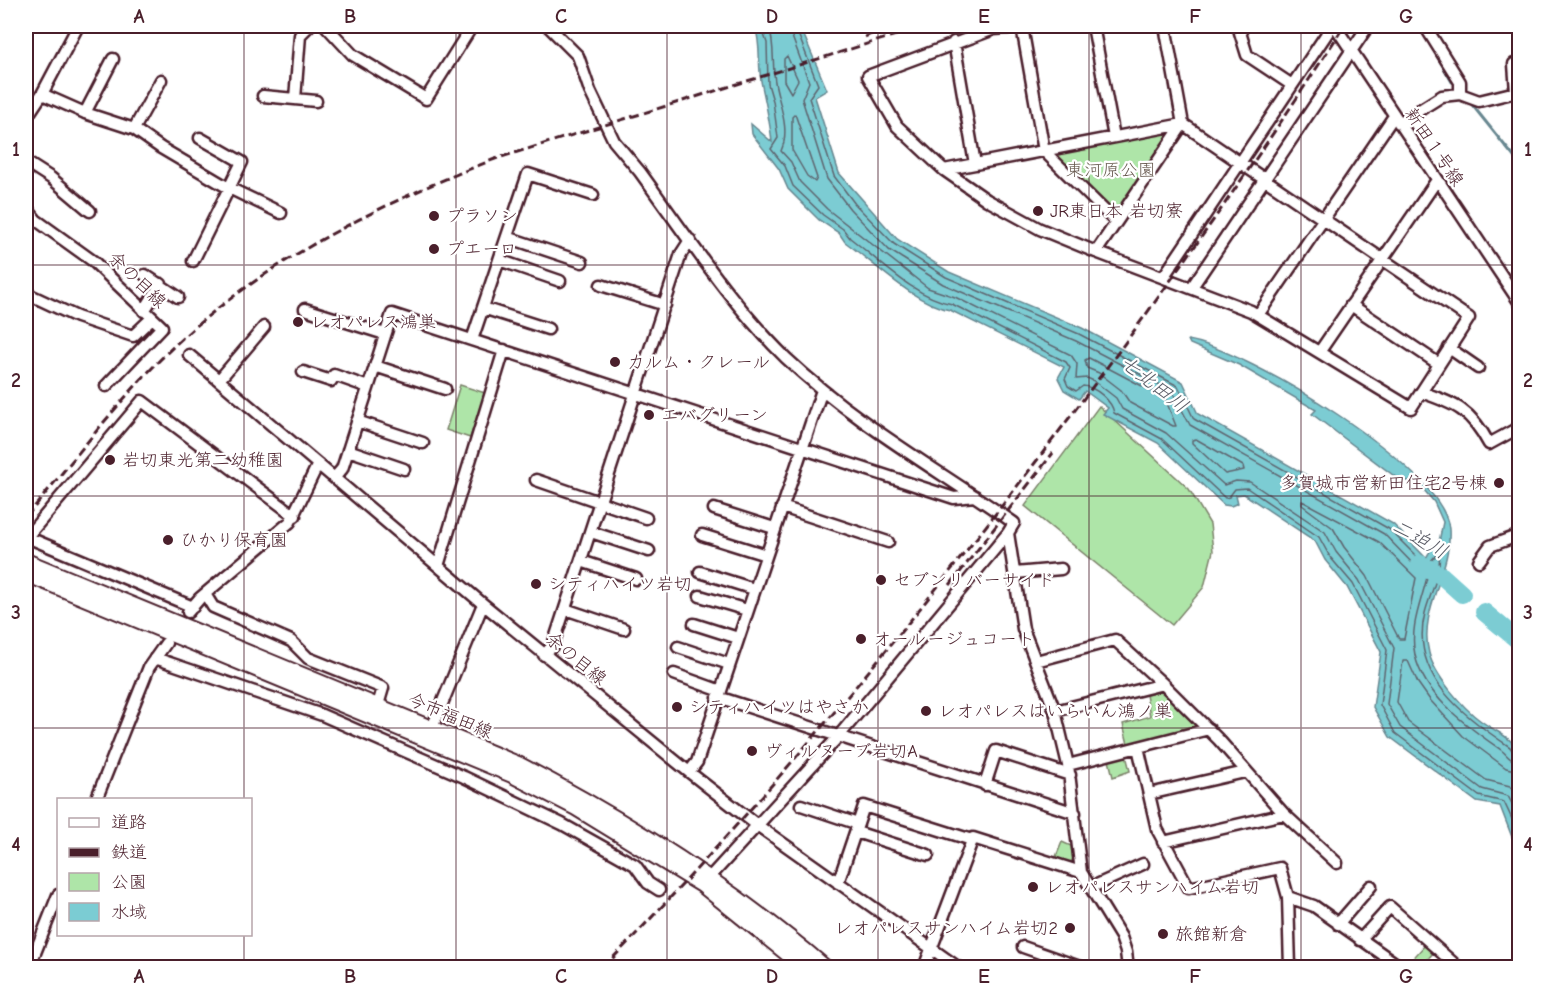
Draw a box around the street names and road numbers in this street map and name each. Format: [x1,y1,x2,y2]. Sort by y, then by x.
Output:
street label: 新田１号線 [1400,104,1468,190]
street label: 余の目線 [104,247,170,313]
street label: 余の目線 [541,628,611,690]
street label: 今市福田線 [404,689,496,743]

